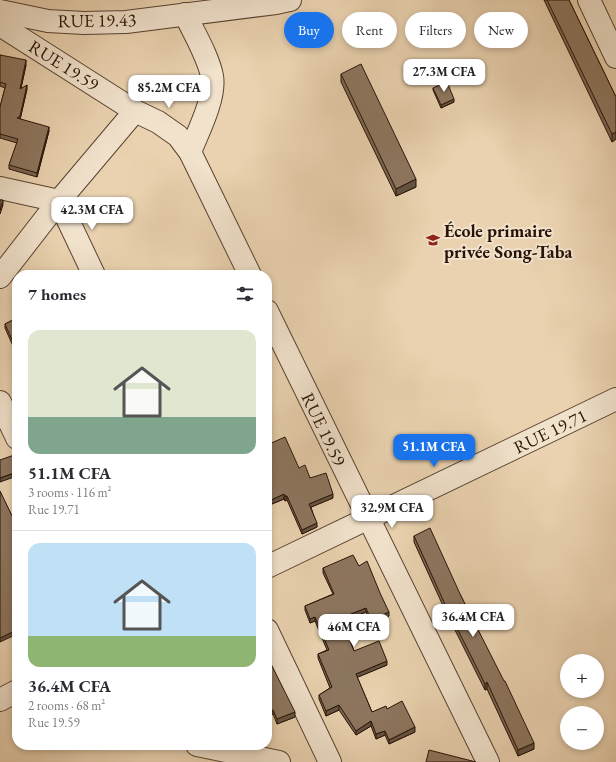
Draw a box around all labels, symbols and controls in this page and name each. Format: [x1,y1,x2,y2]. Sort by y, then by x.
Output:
street label: RUE 19.43 [58,8,136,32]
chip: Buy [284,12,334,48]
chip: Rent [342,12,397,48]
chip: Filters [405,12,466,48]
chip: New [474,12,528,48]
street label: RUE 19.59 [25,34,104,96]
pin: 27.3M CFA [398,59,490,93]
text: 27.3M CFA [412,63,476,80]
pin: 85.2M CFA [123,75,215,109]
text: 85.2M CFA [137,79,201,96]
pin: 42.3M CFA [46,197,138,231]
text: 42.3M CFA [60,201,124,218]
place label: École primaire privée Song-Taba [444,219,572,263]
school or university icon: École primaire privée Song-Taba [425,232,441,248]
text: 7 homes [28,283,86,305]
icon: filters [234,283,256,305]
icon: home [106,356,178,428]
street label: RUE 19.59 [296,389,352,470]
street label: RUE 19.71 [510,403,590,459]
pin: 51.1M CFA [388,434,480,468]
text: 51.1M CFA [402,438,466,455]
text: 51.1M CFA [28,462,111,484]
text: 3 rooms · 116 m² [28,484,112,501]
pin: 32.9M CFA [346,495,438,529]
text: 32.9M CFA [360,499,424,516]
text: Rue 19.71 [28,501,80,518]
icon: home [106,569,178,641]
pin: 36.4M CFA [427,604,519,638]
text: 36.4M CFA [441,608,505,625]
pin: 46M CFA [317,614,391,648]
text: 46M CFA [327,618,381,635]
map controls [560,654,604,750]
button: + [560,654,604,698]
text: 36.4M CFA [28,675,111,697]
text: 2 rooms · 68 m² [28,697,105,714]
button: − [560,706,604,750]
text: Rue 19.59 [28,714,80,731]

